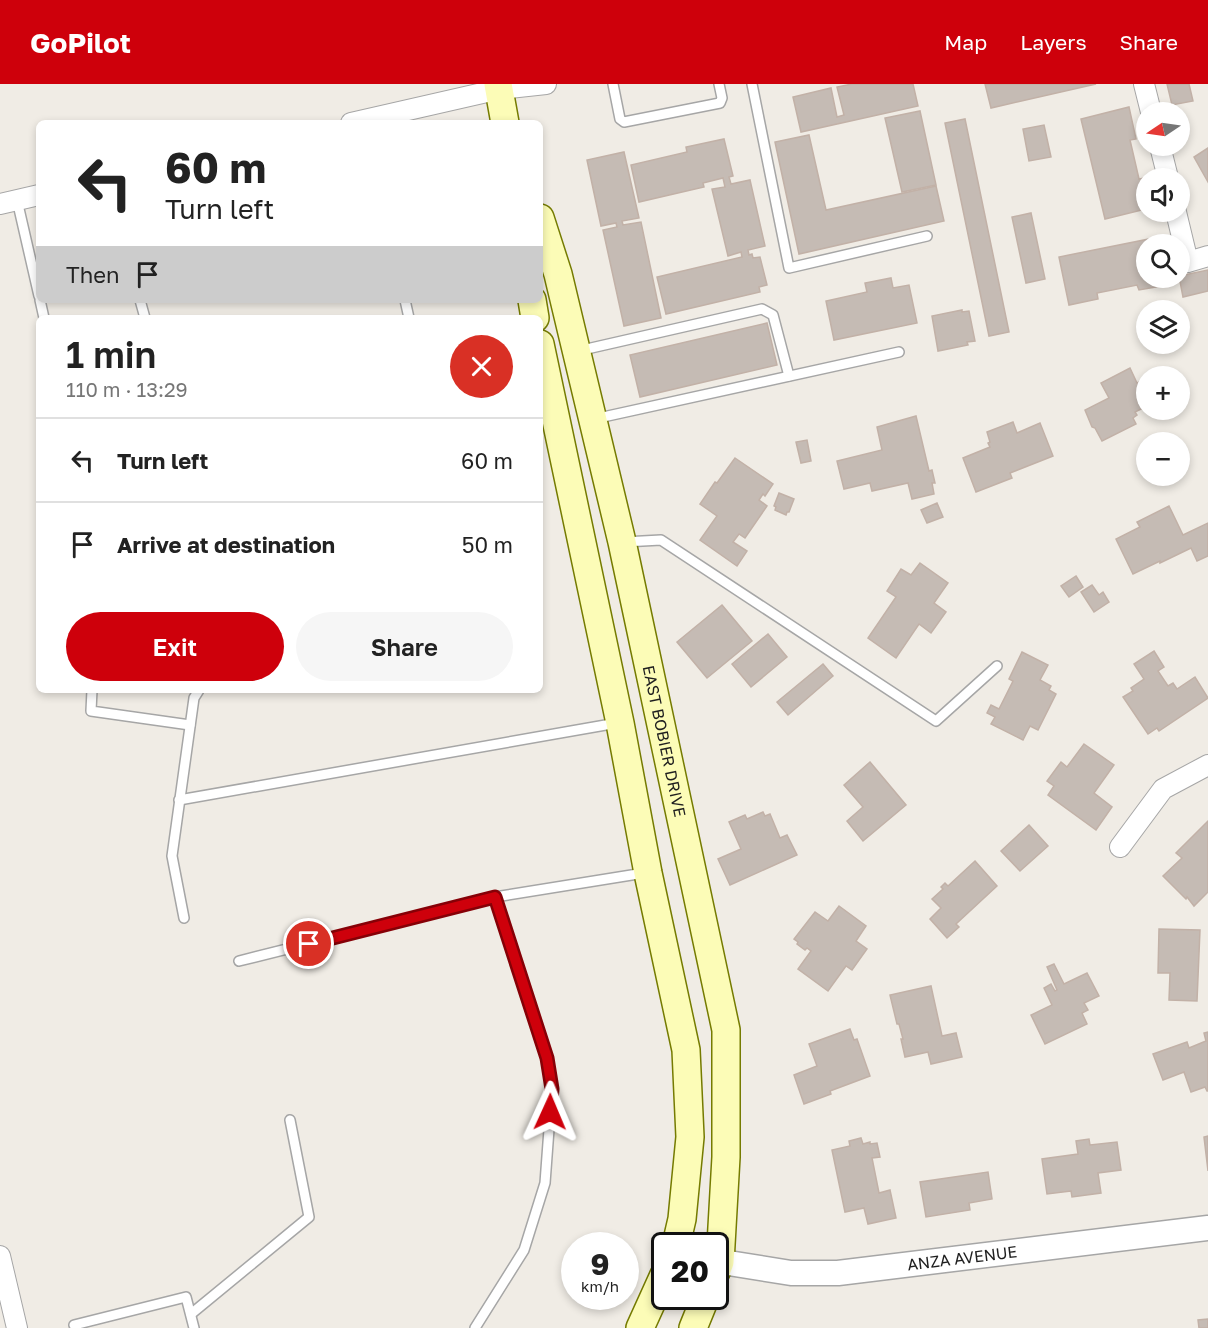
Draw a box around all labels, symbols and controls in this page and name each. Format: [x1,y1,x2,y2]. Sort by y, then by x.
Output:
text: GoPilot [30,26,131,59]
text: Map [944,29,987,55]
text: Layers [1020,29,1087,55]
text: Share [1120,29,1178,55]
north arrow [1136,102,1190,156]
map controls [1136,102,1190,486]
text: 60 m [165,142,266,192]
icon: left [66,144,144,222]
button: sound [1136,168,1190,222]
text: Turn left [165,193,274,225]
button: search [1136,234,1190,288]
icon: arrive [131,258,164,291]
text: Then [66,261,119,288]
button: layers [1136,300,1190,354]
text: 1 min [66,333,156,376]
button: close [450,335,513,398]
button: + [1136,366,1190,420]
text: 110 m · 13:29 [66,377,188,401]
button: − [1136,432,1190,486]
icon: left [66,444,99,477]
text: Turn left [117,447,208,474]
text: 60 m [461,447,513,474]
icon: arrive [66,528,99,561]
text: Arrive at destination [117,531,335,558]
text: 50 m [462,531,513,558]
button: Exit [66,612,284,681]
button: Share [296,612,513,681]
street label: EAST BOBIER DRIVE [639,663,690,819]
pin [283,918,334,969]
icon: arrive [292,927,325,960]
position arrow [518,1080,582,1144]
speed limit sign: 20 [651,1232,729,1310]
street label: ANZA AVENUE [906,1241,1018,1275]
text: 9 [590,1246,610,1282]
text: km/h [581,1277,619,1295]

